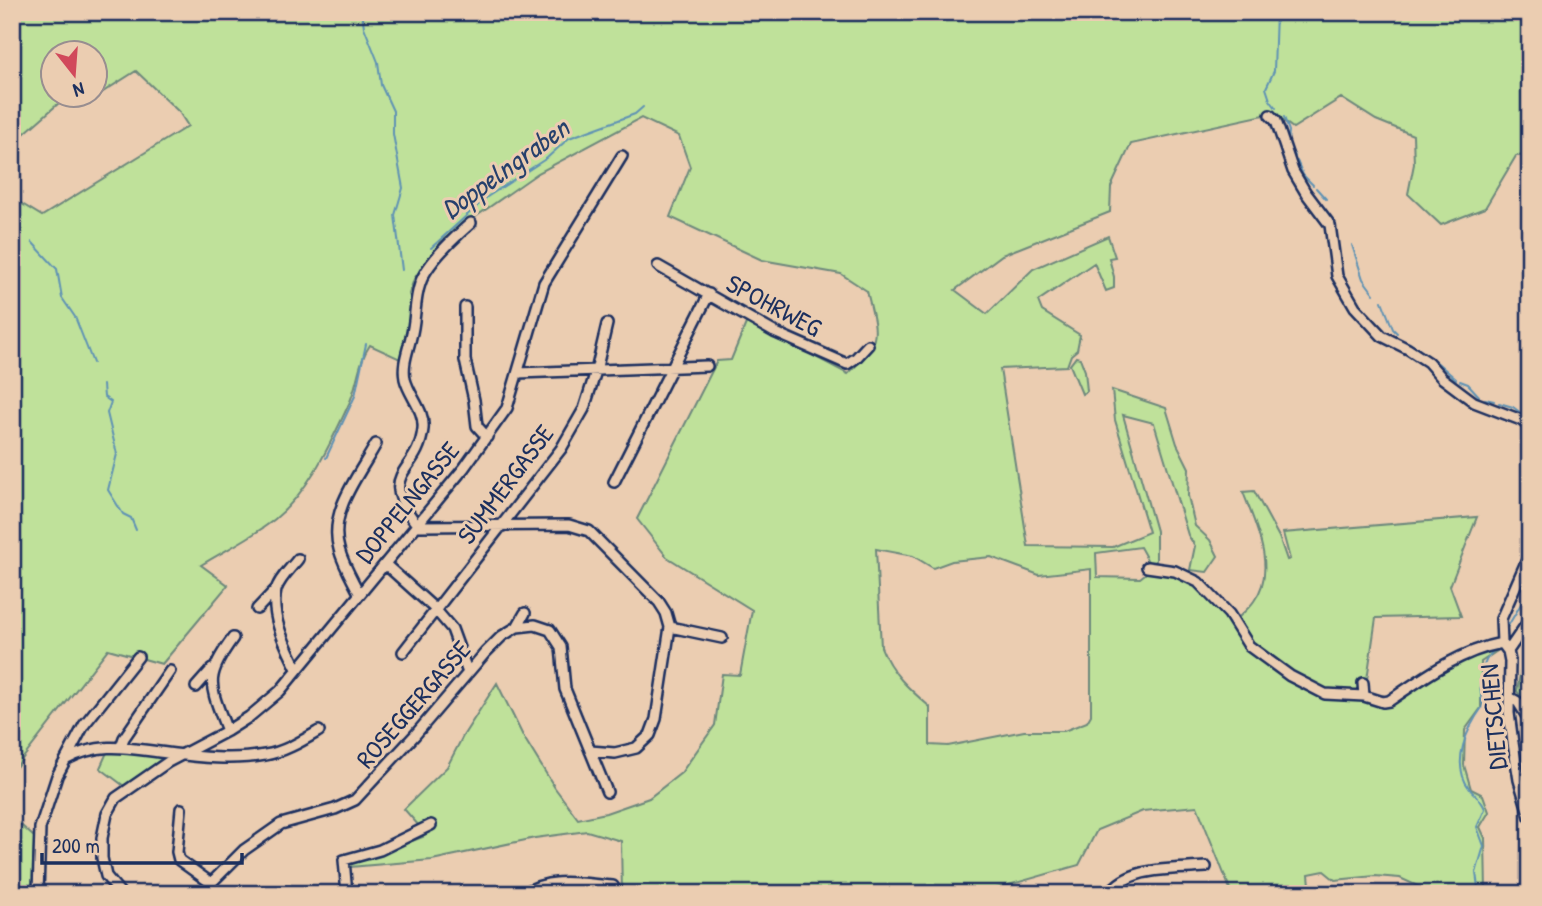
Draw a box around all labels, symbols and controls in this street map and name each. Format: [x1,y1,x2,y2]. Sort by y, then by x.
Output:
north arrow [38,38,108,108]
text: N [70,76,88,104]
water label: Doppelngraben [433,107,578,227]
street label: SPOHRWEG [720,265,828,345]
street label: SUMMERGASSE [449,417,562,551]
street label: DOPPELNGASSE [347,433,467,570]
street label: ROSEGGERGASSE [348,632,479,775]
street label: DIETSCHEN [1471,663,1515,771]
scale bar [42,822,242,866]
text: 200 m [52,831,100,860]

